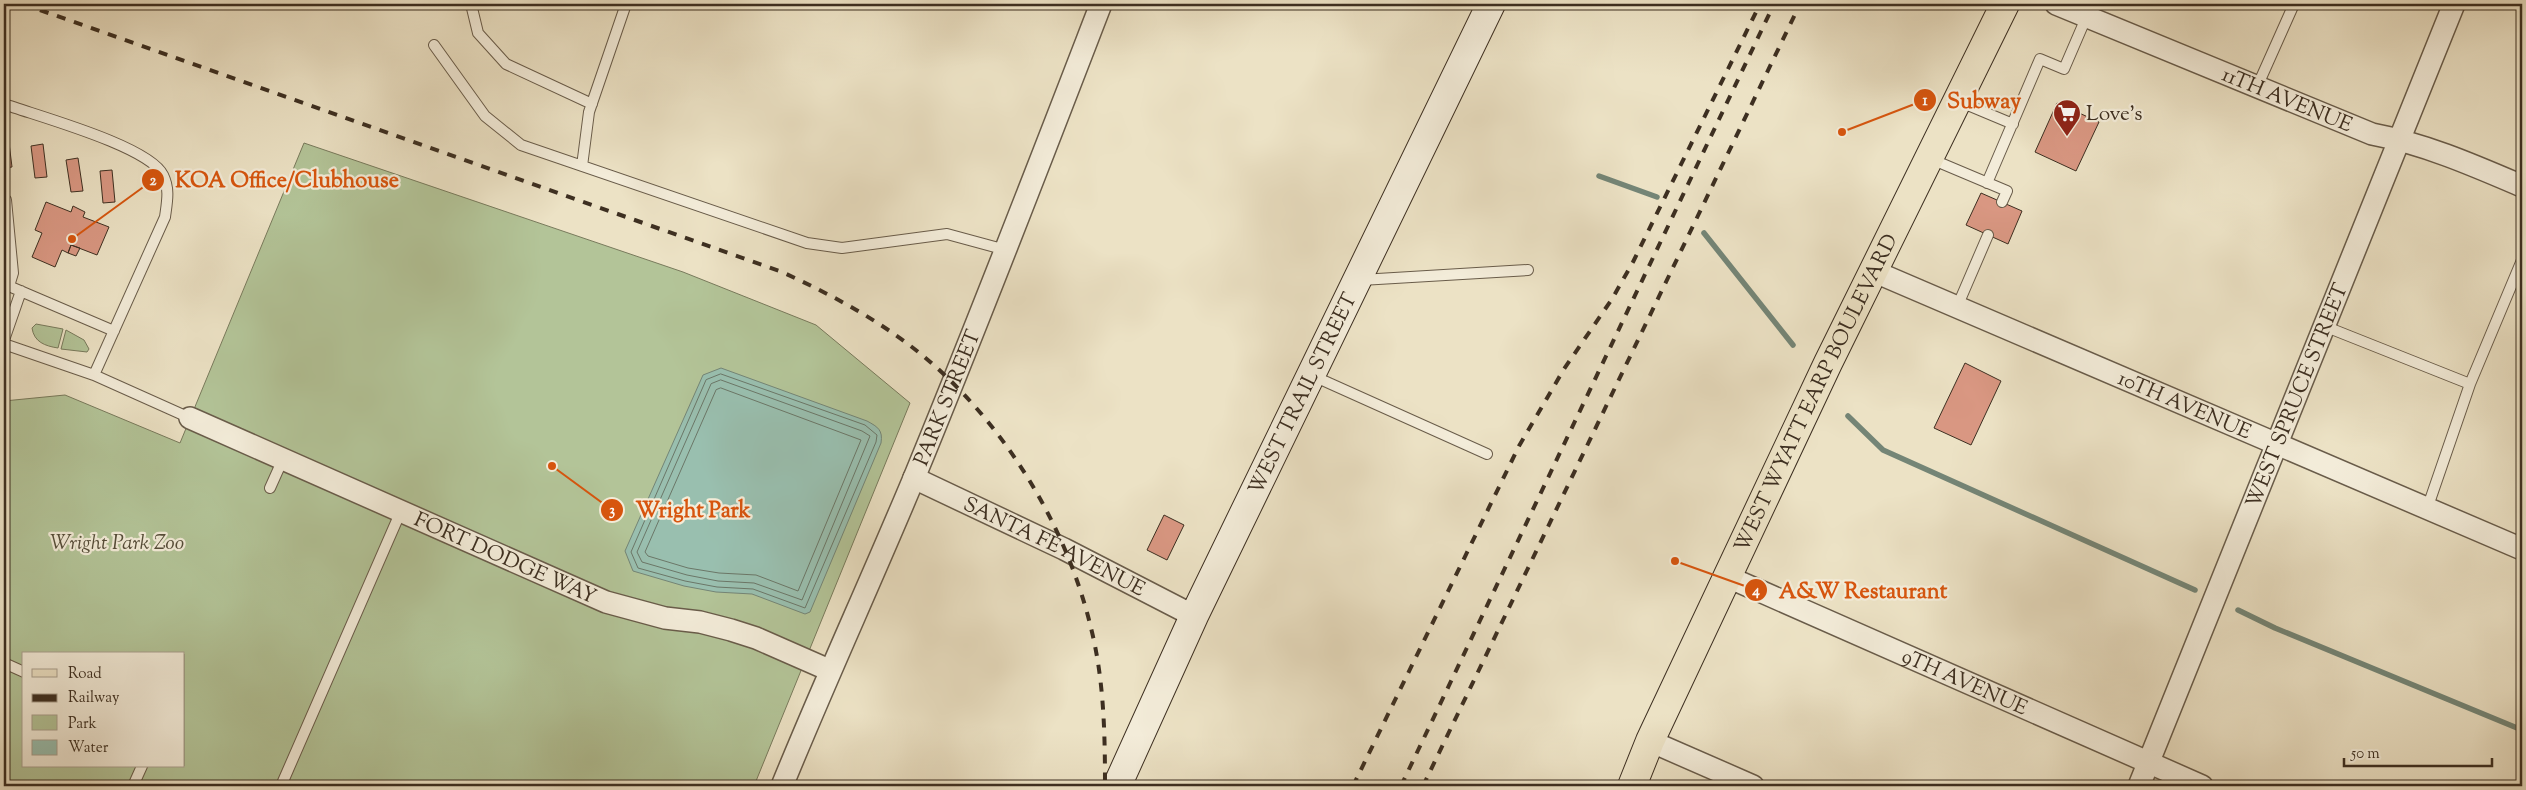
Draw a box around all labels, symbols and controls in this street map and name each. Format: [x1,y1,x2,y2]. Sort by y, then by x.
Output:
street label: 11TH AVENUE [2217,61,2357,141]
callout: Subway [1912,81,2031,118]
text: Subway [1947,87,2021,119]
text: 1 [1922,91,1928,112]
supermarket icon: Love's [2052,98,2082,137]
place label: Love's [2086,100,2143,130]
callout: KOA Office/Clubhouse [140,161,409,198]
text: KOA Office/Clubhouse [175,166,399,198]
text: 2 [149,171,157,192]
street label: WEST WYATT EARP BOULEVARD [1728,229,1906,558]
street label: WEST SPRUCE STREET [2239,279,2357,513]
street label: WEST TRAIL STREET [1242,288,1366,500]
street label: PARK STREET [908,326,990,471]
street label: 10TH AVENUE [2112,364,2255,448]
street label: SANTA FE AVENUE [958,490,1150,605]
callout: Wright Park [600,491,760,528]
text: Wright Park [635,496,751,528]
text: 3 [609,501,615,522]
street label: FORT DODGE WAY [409,506,601,613]
park label: Wright Park Zoo [50,529,184,559]
callout: A&W Restaurant [1744,571,1957,608]
text: A&W Restaurant [1779,577,1948,609]
text: 4 [1751,581,1760,602]
street label: 9TH AVENUE [1897,642,2032,724]
legend [22,652,185,768]
text: Road [68,664,102,685]
text: Railway [68,688,120,709]
text: Park [68,714,97,735]
scale bar [2344,735,2491,767]
text: Water [68,738,109,759]
text: 50 m [2350,744,2380,765]

